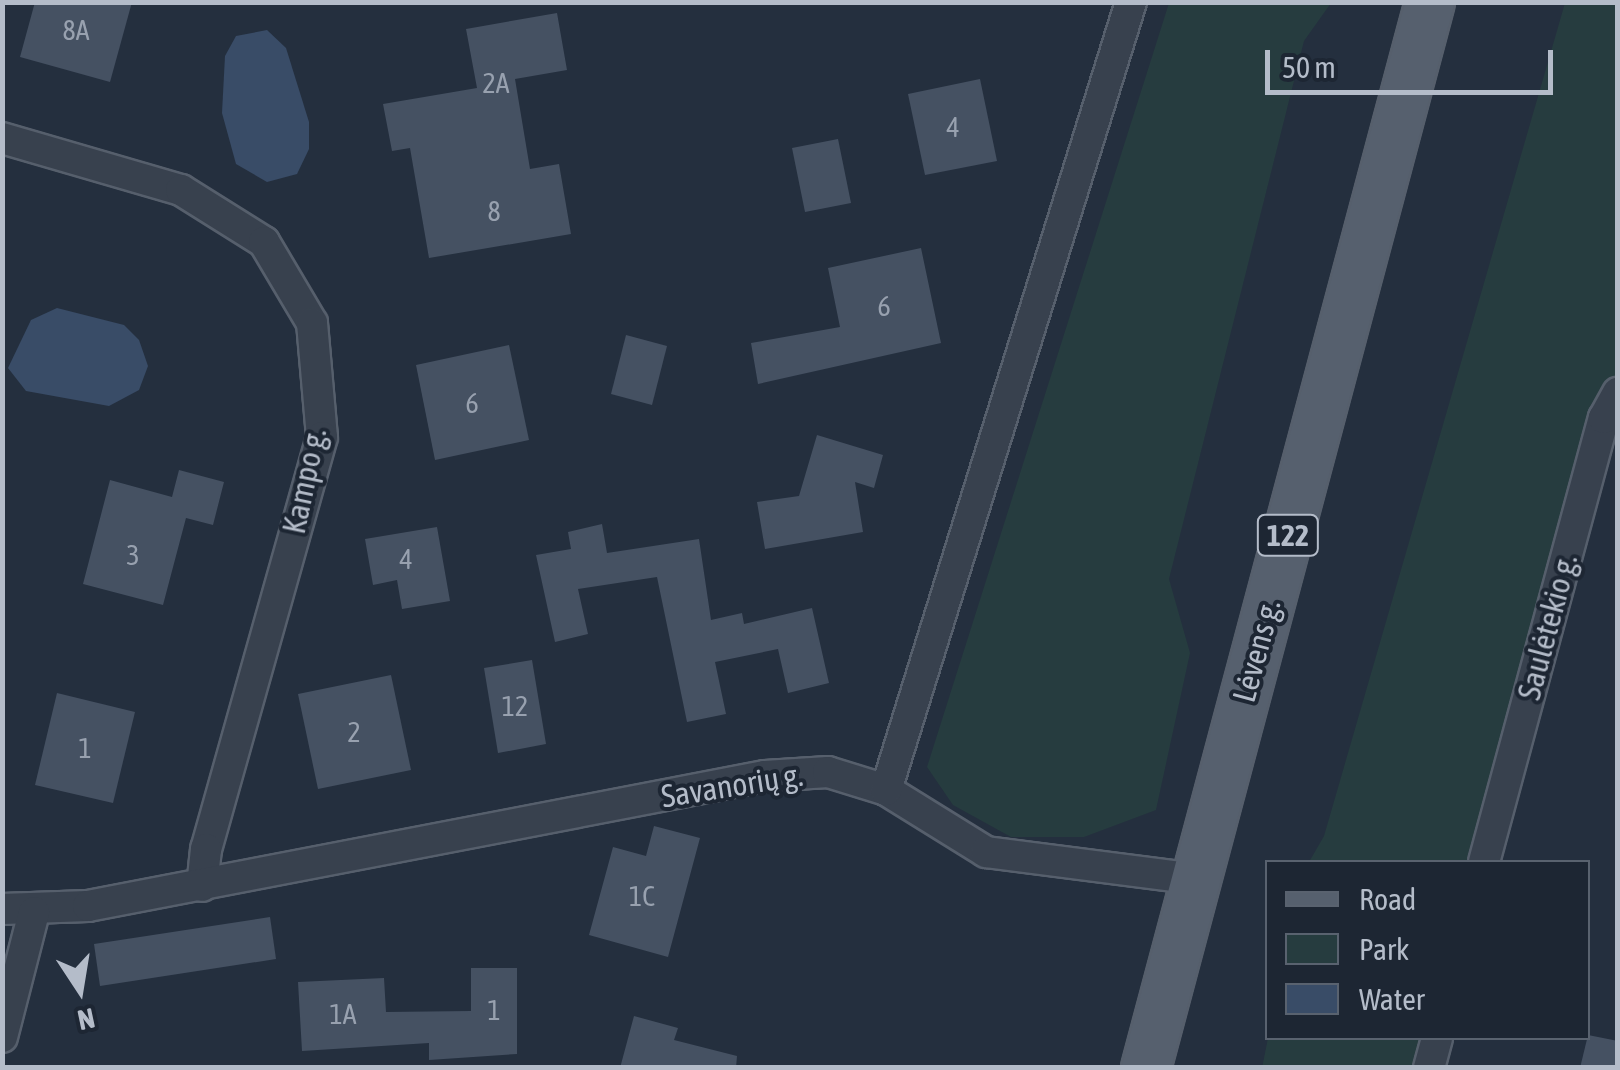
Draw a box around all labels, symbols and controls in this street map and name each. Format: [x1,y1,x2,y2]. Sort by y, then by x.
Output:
house number: 8A [63,13,89,47]
scale bar [1270,30,1558,92]
text: 50 m [1282,50,1336,84]
house number: 2A [483,66,509,100]
house number: 4 [946,110,960,144]
house number: 8 [487,194,501,228]
house number: 6 [877,289,891,323]
house number: 6 [465,386,479,420]
street label: Kampo g. [275,425,335,537]
road number: 122 [1256,510,1320,560]
house number: 3 [126,538,140,572]
house number: 4 [399,542,413,576]
street label: Saulėtekio g. [1510,550,1586,704]
street label: Lėvens g. [1225,595,1289,707]
house number: 12 [502,689,528,723]
house number: 2 [347,715,361,749]
house number: 1 [78,731,92,765]
street label: Savanorių g. [659,756,805,816]
legend [1265,860,1590,1040]
house number: 1C [629,879,655,913]
text: Road [1359,882,1416,916]
text: Park [1359,932,1409,966]
north arrow [30,940,130,1040]
text: Water [1359,982,1425,1016]
house number: 1 [487,993,501,1027]
house number: 1A [330,997,356,1031]
text: N [75,1002,98,1037]

